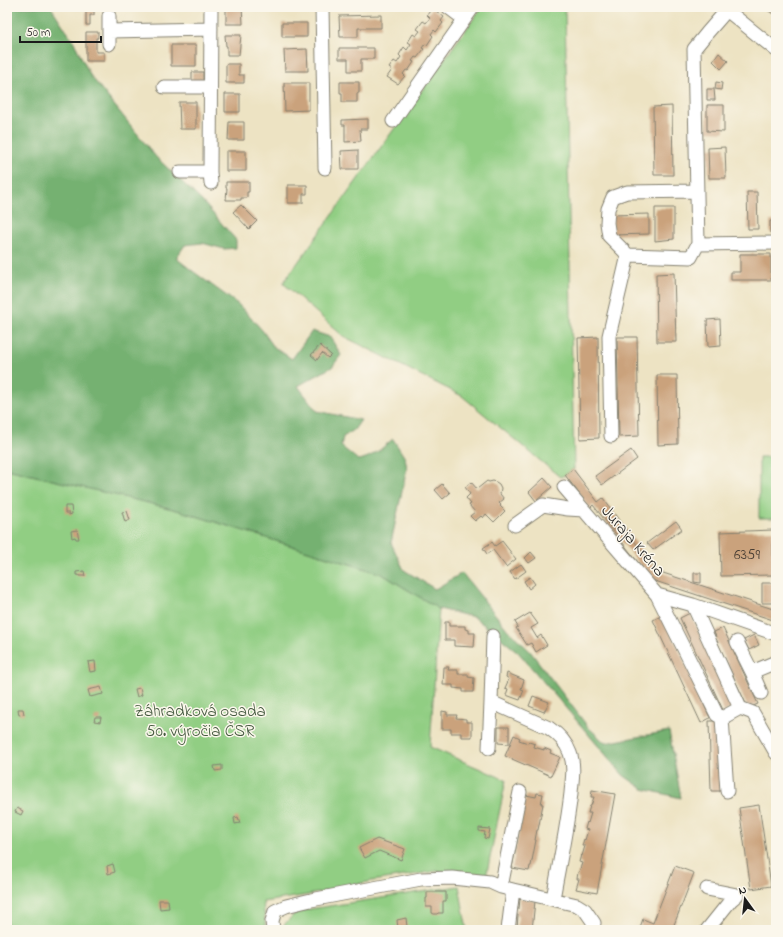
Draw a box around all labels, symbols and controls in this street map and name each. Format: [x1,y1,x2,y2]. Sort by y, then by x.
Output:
scale bar [20,18,101,44]
text: 50 m [26,24,50,42]
street label: Juraja Kréna [595,500,671,582]
house number: 6359 [734,544,760,566]
park label: Záhradková osada 50. výročia ČSR [134,699,266,745]
north arrow [725,879,765,919]
text: N [737,882,748,899]

